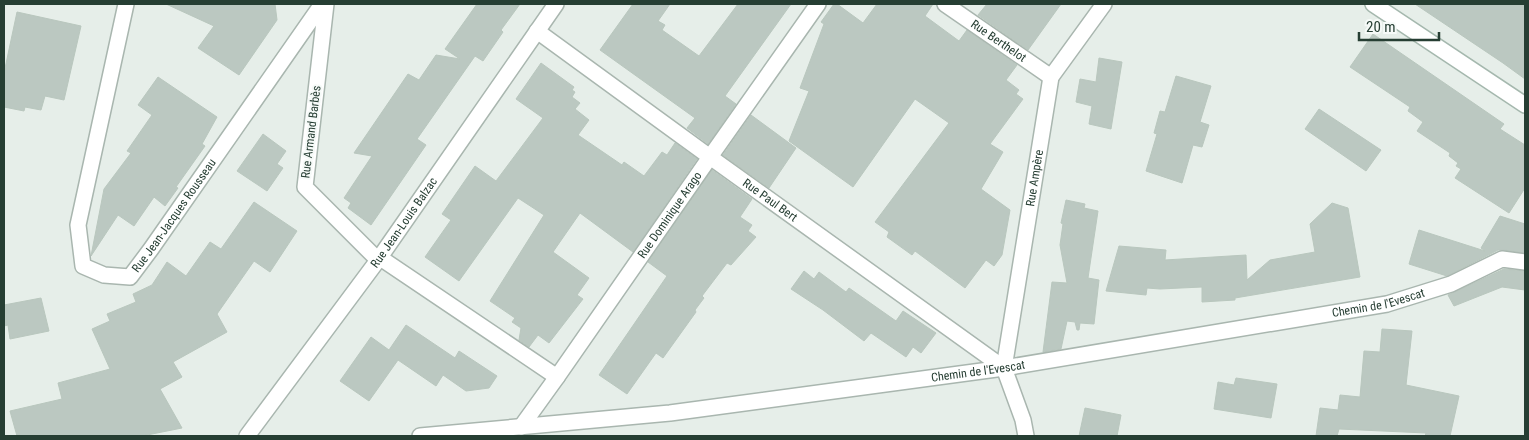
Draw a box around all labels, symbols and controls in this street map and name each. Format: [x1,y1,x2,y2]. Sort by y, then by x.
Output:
scale bar [1359,10,1439,42]
street label: Rue Berthelot [968,17,1029,65]
text: 20 m [1366,18,1396,36]
street label: Rue Armand Barbès [298,85,324,179]
street label: Rue Ampère [1023,148,1046,207]
street label: Rue Jean-Jacques Rousseau [129,156,219,275]
street label: Rue Dominique Arago [635,169,705,261]
street label: Rue Jean-Louis Balzac [368,174,441,270]
street label: Rue Paul Bert [740,176,801,225]
street label: Chemin de l'Evescat [1331,286,1427,320]
street label: Chemin de l'Evescat [930,358,1027,385]

